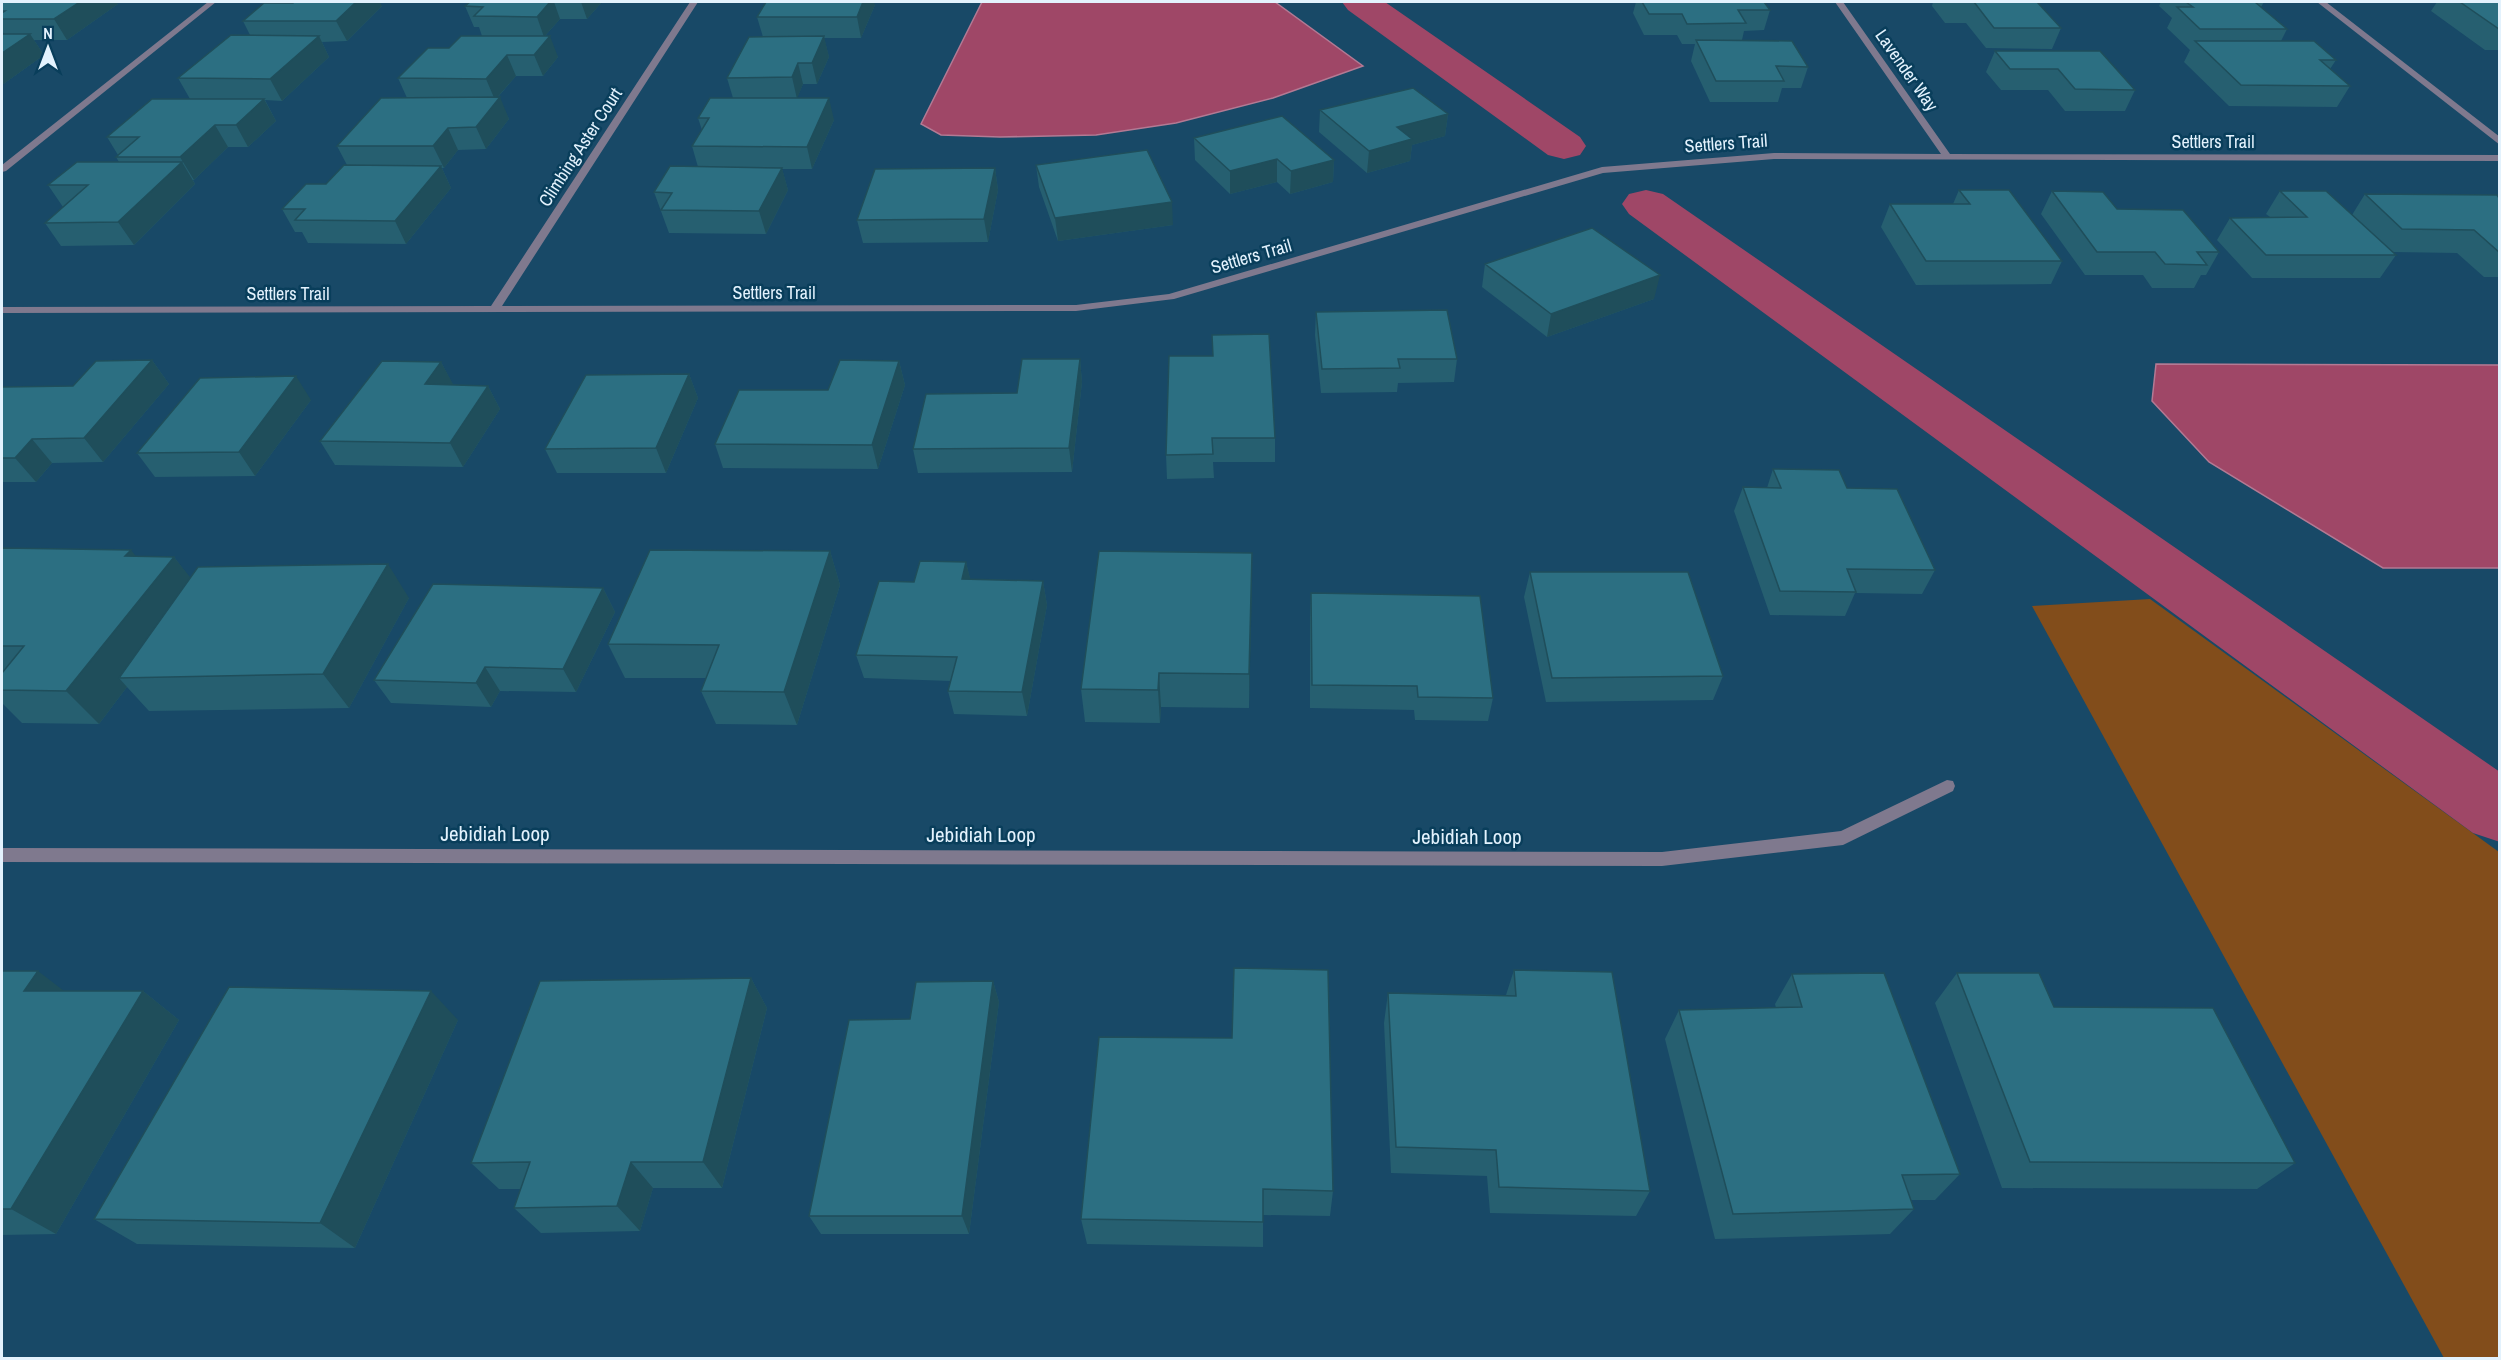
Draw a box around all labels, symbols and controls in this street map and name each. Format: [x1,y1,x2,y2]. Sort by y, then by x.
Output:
north arrow [18,18,78,78]
text: N [43,22,53,44]
street label: Lavender Way [1870,24,1945,116]
street label: Climbing Aster Court [532,83,628,211]
street label: Settlers Trail [1684,128,1768,158]
street label: Settlers Trail [2172,129,2254,154]
street label: Settlers Trail [1208,233,1294,279]
street label: Settlers Trail [733,280,815,305]
street label: Settlers Trail [247,281,329,306]
street label: Jebidiah Loop [440,819,550,848]
street label: Jebidiah Loop [926,820,1036,849]
street label: Jebidiah Loop [1412,822,1522,851]

